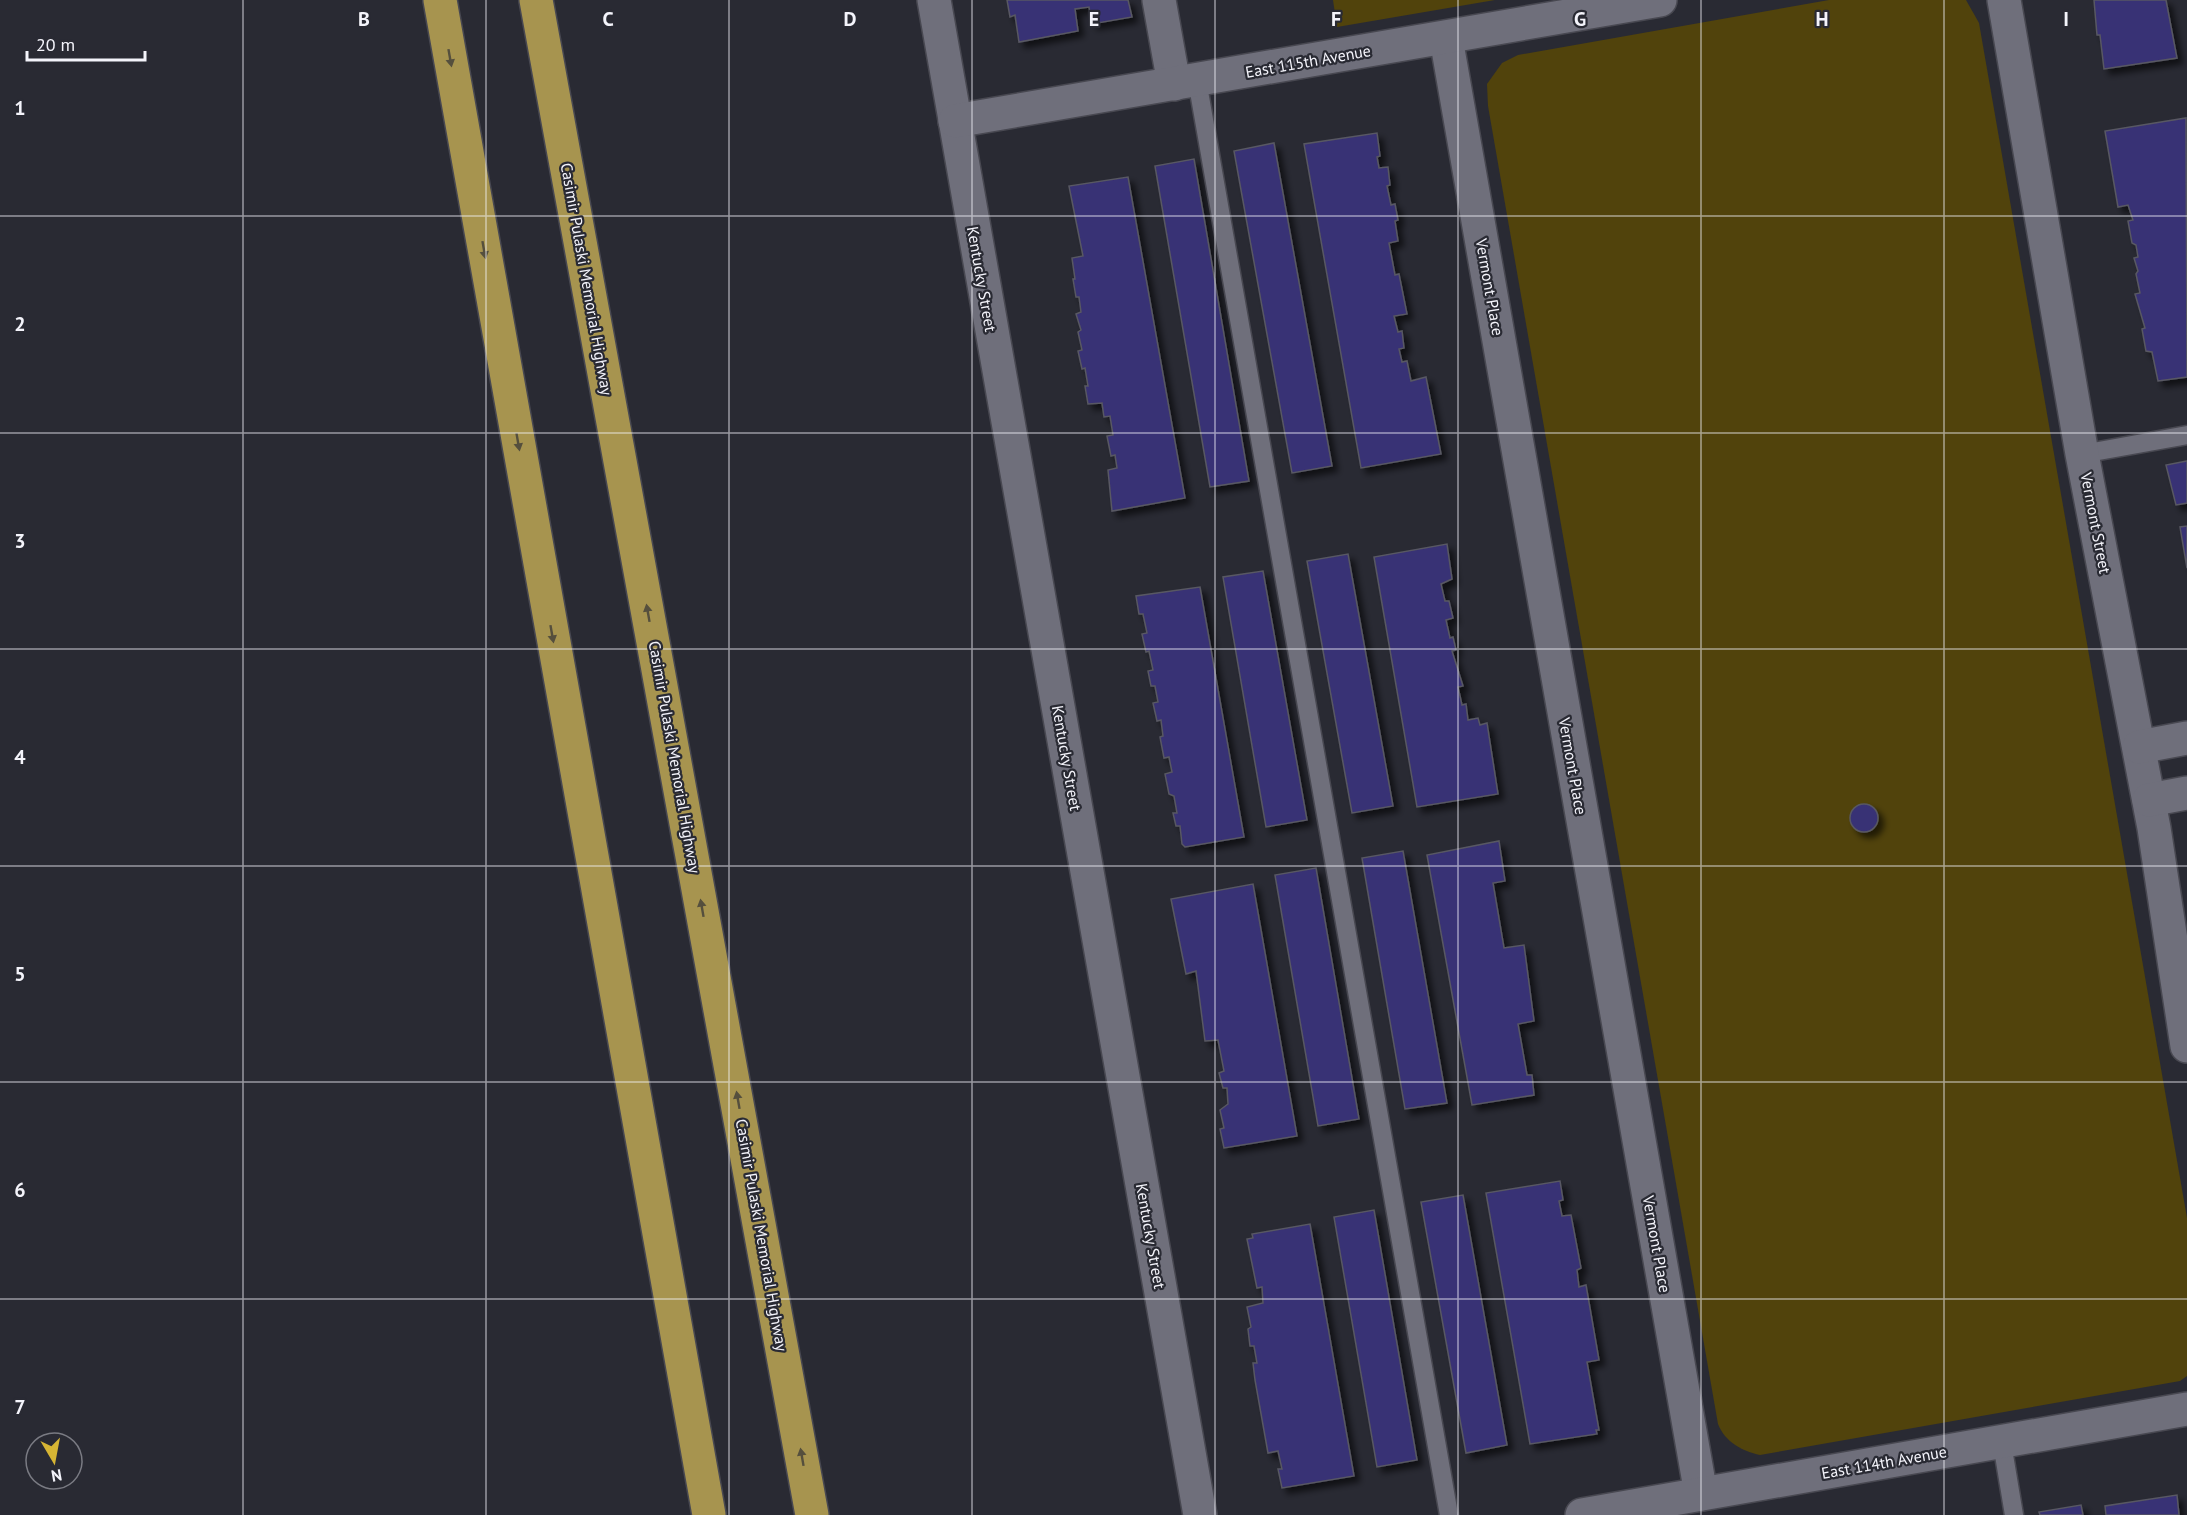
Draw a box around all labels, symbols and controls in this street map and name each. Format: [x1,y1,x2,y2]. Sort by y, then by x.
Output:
text: B [358,6,370,32]
text: C [602,6,614,32]
text: D [844,6,857,32]
text: E [1089,6,1099,32]
text: F [1331,6,1341,32]
text: G [1574,6,1586,32]
text: H [1815,6,1829,32]
text: I [2063,6,2069,32]
scale bar [27,24,146,62]
text: 20 m [36,33,75,56]
street label: East 115th Avenue [1244,40,1372,82]
one-way arrow [446,48,455,67]
text: 1 [14,95,26,121]
street label: Casimir Pulaski Memorial Highway [557,161,617,397]
street label: Kentucky Street [963,225,1001,334]
street label: Vermont Place [1471,236,1508,337]
one-way arrow [480,240,489,259]
text: 2 [14,311,26,337]
one-way arrow [514,432,523,451]
street label: Vermont Street [2076,470,2116,576]
text: 3 [14,528,26,554]
one-way arrow [643,604,652,623]
one-way arrow [548,624,557,643]
street label: Casimir Pulaski Memorial Highway [645,639,705,875]
street label: Kentucky Street [1048,704,1086,813]
street label: Vermont Place [1554,715,1591,816]
text: 4 [14,744,26,770]
one-way arrow [698,899,707,918]
text: 5 [14,961,26,987]
one-way arrow [733,1090,742,1109]
street label: Casimir Pulaski Memorial Highway [732,1117,792,1353]
text: 6 [14,1177,26,1203]
street label: Kentucky Street [1132,1182,1170,1291]
street label: Vermont Place [1638,1193,1675,1294]
text: 7 [14,1394,26,1420]
north arrow [24,1431,84,1491]
street label: East 114th Avenue [1820,1441,1948,1483]
one-way arrow [797,1448,806,1467]
text: N [50,1465,64,1487]

